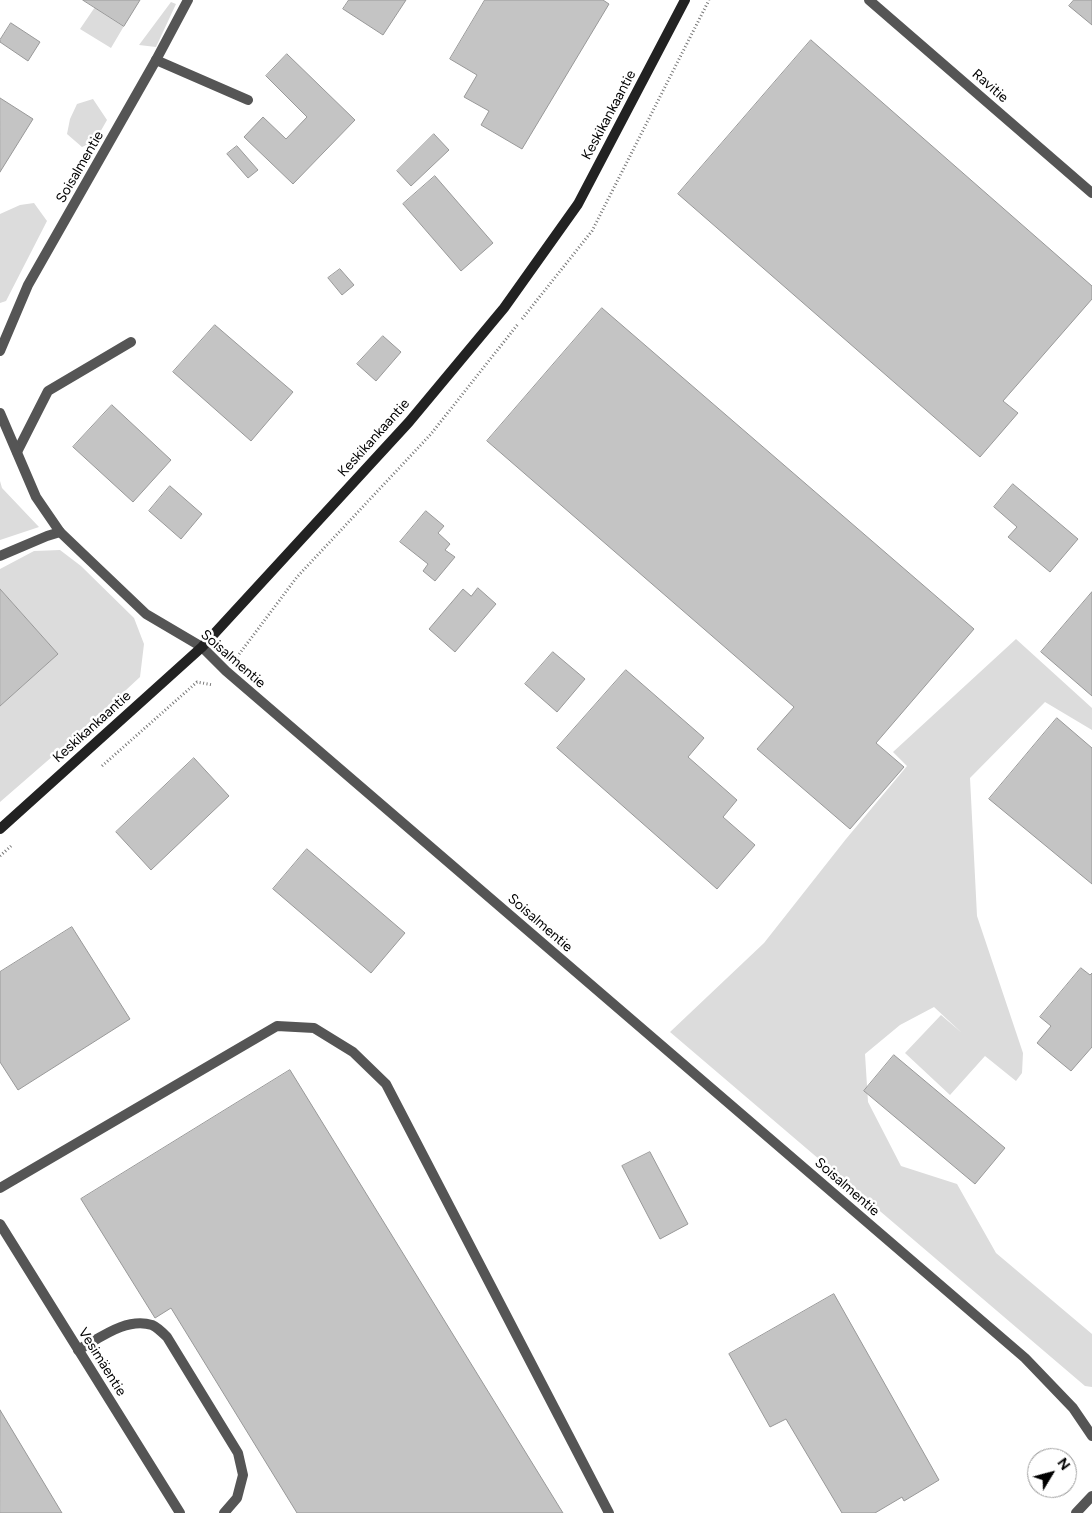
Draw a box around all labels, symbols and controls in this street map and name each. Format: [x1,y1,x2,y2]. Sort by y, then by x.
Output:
street label: Ravitie [968,66,1012,106]
street label: Keskikankaantie [578,67,640,163]
street label: Soisalmentie [53,128,107,206]
street label: Keskikankaantie [335,396,413,480]
street label: Soisalmentie [197,626,269,692]
street label: Keskikankaantie [50,688,134,766]
street label: Soisalmentie [504,890,576,956]
street label: Soisalmentie [811,1154,883,1220]
street label: Vesimäentie [74,1325,130,1399]
north arrow [1027,1448,1077,1498]
text: N [1054,1455,1074,1474]

